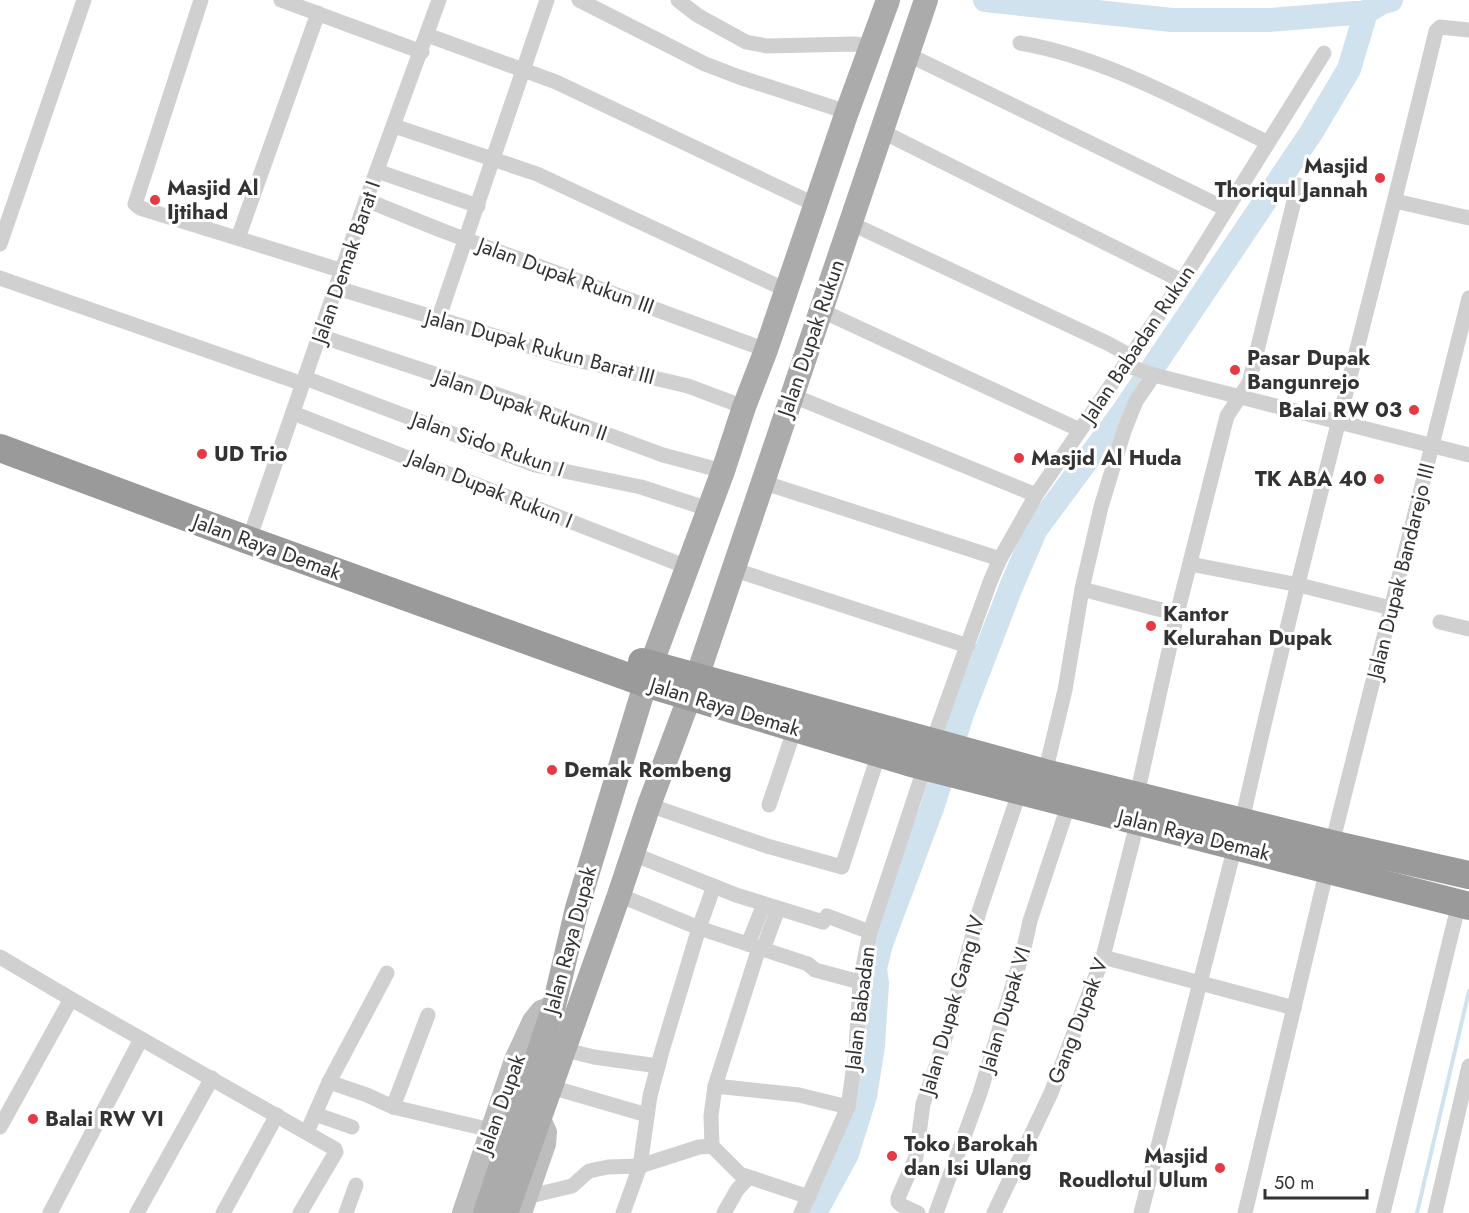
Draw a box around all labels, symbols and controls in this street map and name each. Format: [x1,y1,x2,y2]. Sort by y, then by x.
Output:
place label: Masjid Thoriqul Jannah [1215,151,1368,205]
marker: Masjid Thoriqul Jannah [1373,171,1387,185]
place label: Masjid Al Ijtihad [167,173,258,227]
street label: Jalan Demak Barat I [303,177,388,350]
marker: Masjid Al Ijtihad [148,193,162,207]
street label: Jalan Dupak Rukun III [471,229,658,322]
street label: Jalan Dupak Rukun [769,255,852,423]
street label: Jalan Babadan Rukun [1072,259,1202,431]
street label: Jalan Dupak Rukun Barat III [419,301,658,392]
place label: Pasar Dupak Bangunrejo [1247,343,1370,397]
street label: Jalan Dupak Rukun II [428,360,611,449]
marker: Pasar Dupak Bangunrejo [1228,363,1242,377]
place label: Balai RW 03 [1278,395,1402,425]
street label: Jalan Sido Rukun I [405,403,568,484]
marker: Balai RW 03 [1407,403,1421,417]
place label: UD Trio [214,439,287,469]
street label: Jalan Dupak Rukun I [400,441,577,536]
place label: Masjid Al Huda [1031,443,1182,473]
marker: UD Trio [195,447,209,461]
marker: Masjid Al Huda [1012,451,1026,465]
street label: Jalan Dupak Bandarejo III [1359,460,1442,685]
place label: TK ABA 40 [1255,464,1367,494]
marker: TK ABA 40 [1372,472,1386,486]
street label: Jalan Raya Demak [186,505,346,588]
place label: Kantor Kelurahan Dupak [1163,599,1332,653]
marker: Kantor Kelurahan Dupak [1144,619,1158,633]
street label: Jalan Raya Demak [643,669,805,744]
place label: Demak Rombeng [564,755,731,785]
marker: Demak Rombeng [545,763,559,777]
street label: Jalan Raya Demak [1112,801,1274,869]
street label: Jalan Raya Dupak [535,862,604,1020]
street label: Jalan Dupak Gang IV [911,912,992,1101]
street label: Jalan Dupak VI [971,943,1038,1078]
street label: Jalan Babadan [837,944,882,1075]
street label: Gang Dupak V [1040,954,1116,1088]
street label: Jalan Dupak [468,1049,533,1161]
place label: Balai RW VI [45,1104,164,1134]
marker: Balai RW VI [26,1112,40,1126]
place label: Toko Barokah dan Isi Ulang [904,1129,1038,1183]
place label: Masjid Roudlotul Ulum [1059,1141,1208,1195]
marker: Toko Barokah dan Isi Ulang [885,1149,899,1163]
marker: Masjid Roudlotul Ulum [1213,1161,1227,1175]
scale bar [1265,1162,1367,1200]
text: 50 m [1274,1170,1314,1196]

